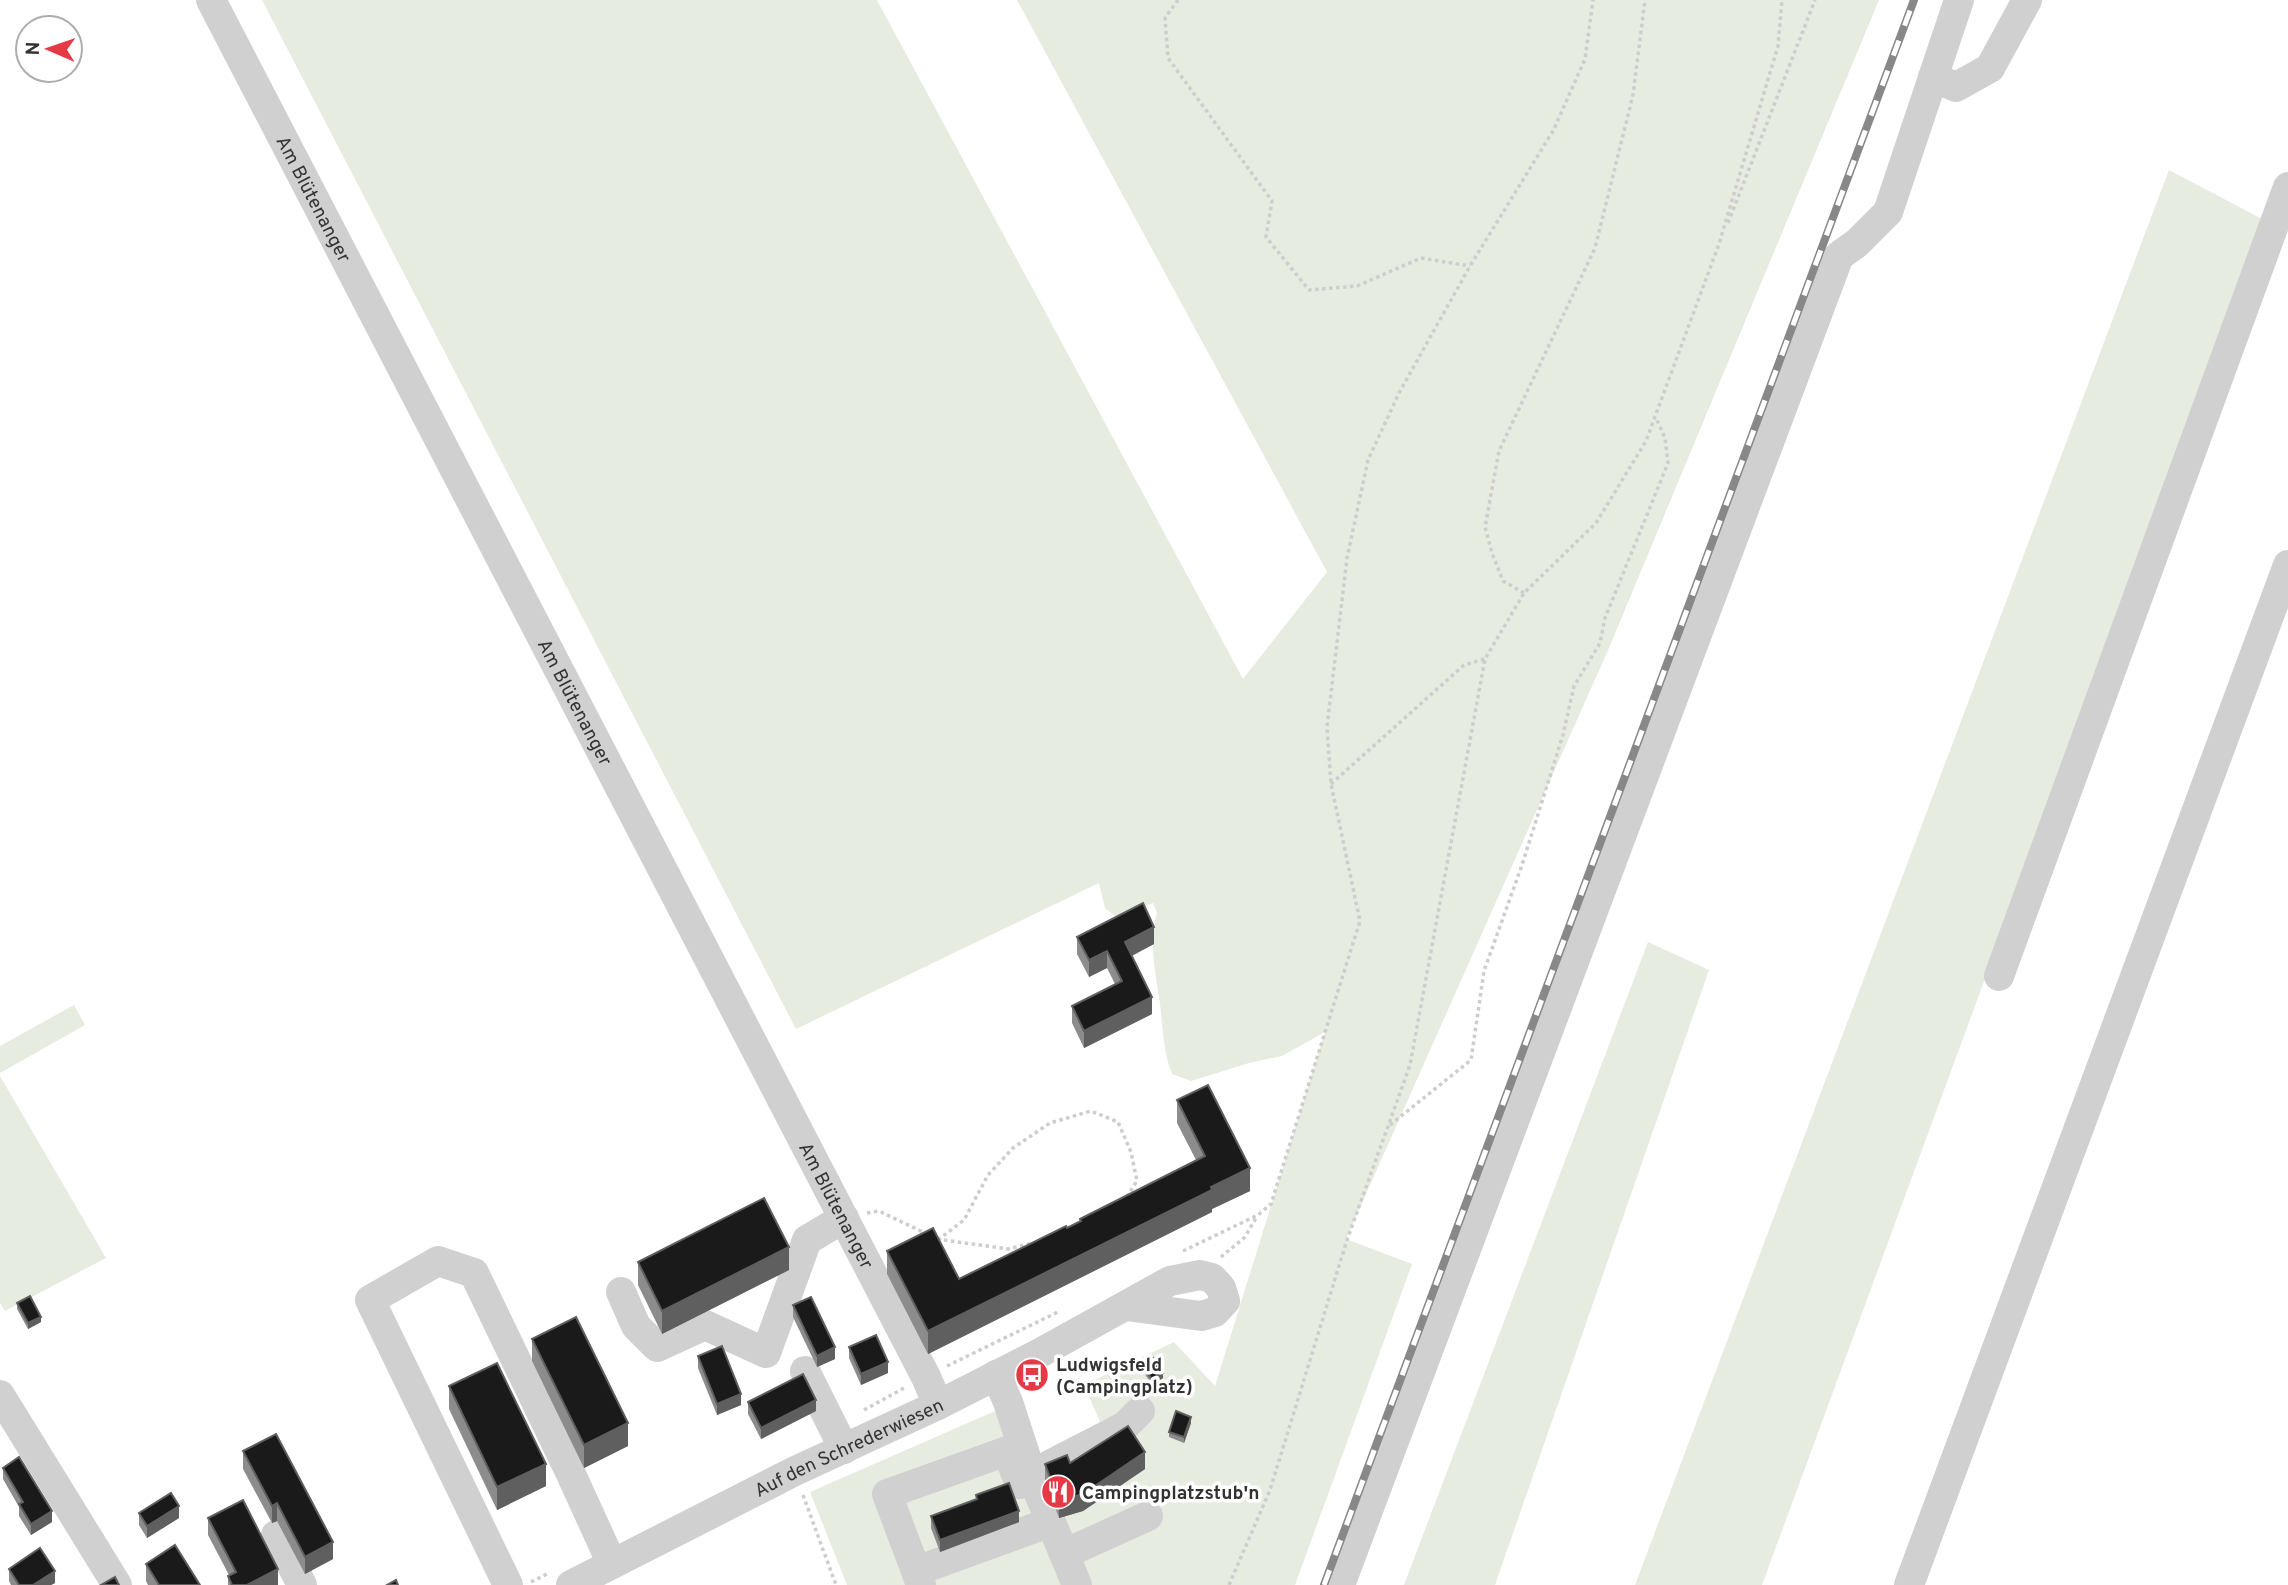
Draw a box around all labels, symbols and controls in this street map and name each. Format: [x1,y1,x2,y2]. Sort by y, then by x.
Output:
north arrow [14,14,84,84]
text: N [22,41,46,56]
street label: Am Blütenanger [270,132,356,268]
street label: Am Blütenanger [531,635,617,771]
street label: Am Blütenanger [792,1139,878,1274]
place label: Ludwigsfeld (Campingplatz) [1056,1354,1193,1400]
bus stop icon: Ludwigsfeld (Campingplatz) [1013,1356,1051,1394]
street label: Auf den Schrederwiesen [751,1394,948,1504]
restaurant icon: Campingplatzstub'n [1039,1473,1077,1511]
place label: Campingplatzstub'n [1082,1482,1259,1506]

